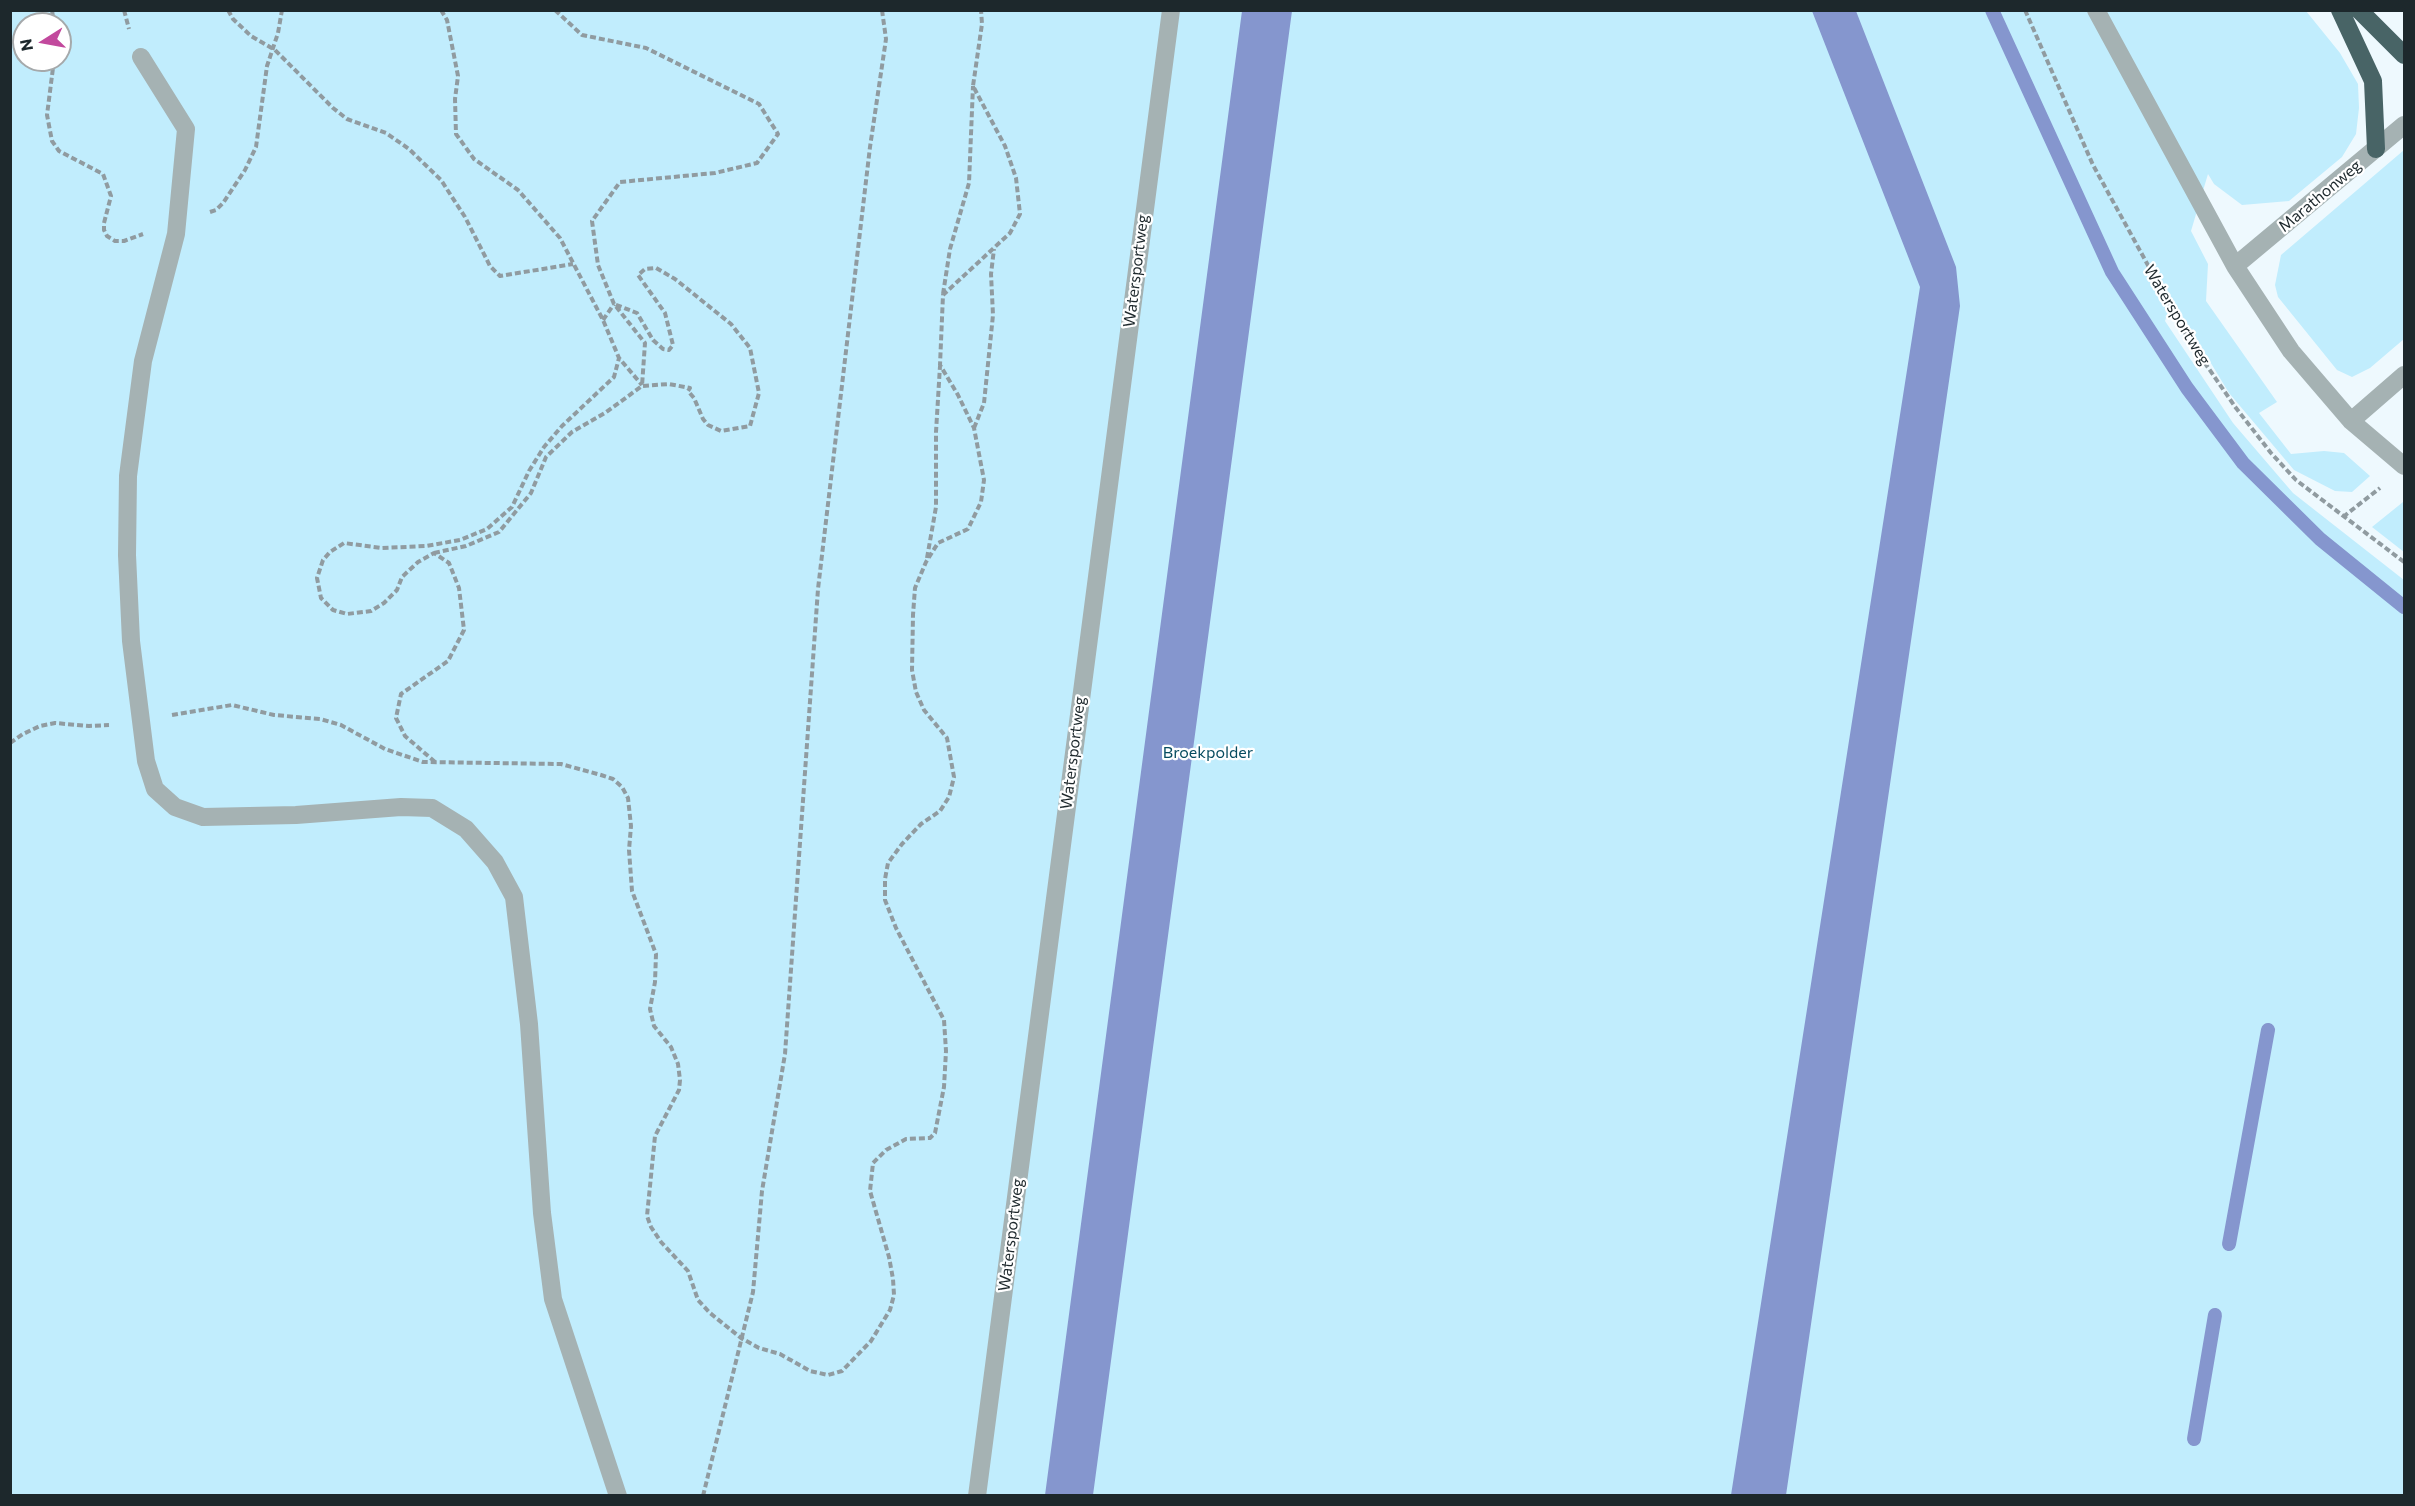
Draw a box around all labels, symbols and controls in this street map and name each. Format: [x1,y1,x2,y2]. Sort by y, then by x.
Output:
north arrow [12,12,72,72]
text: N [15,37,36,53]
street label: Marathonweg [2275,156,2365,236]
street label: Watersportweg [1120,213,1152,329]
street label: Watersportweg [2139,261,2215,369]
street label: Watersportweg [1057,695,1089,811]
park label: Broekpolder [1163,743,1253,763]
street label: Watersportweg [995,1177,1027,1293]

